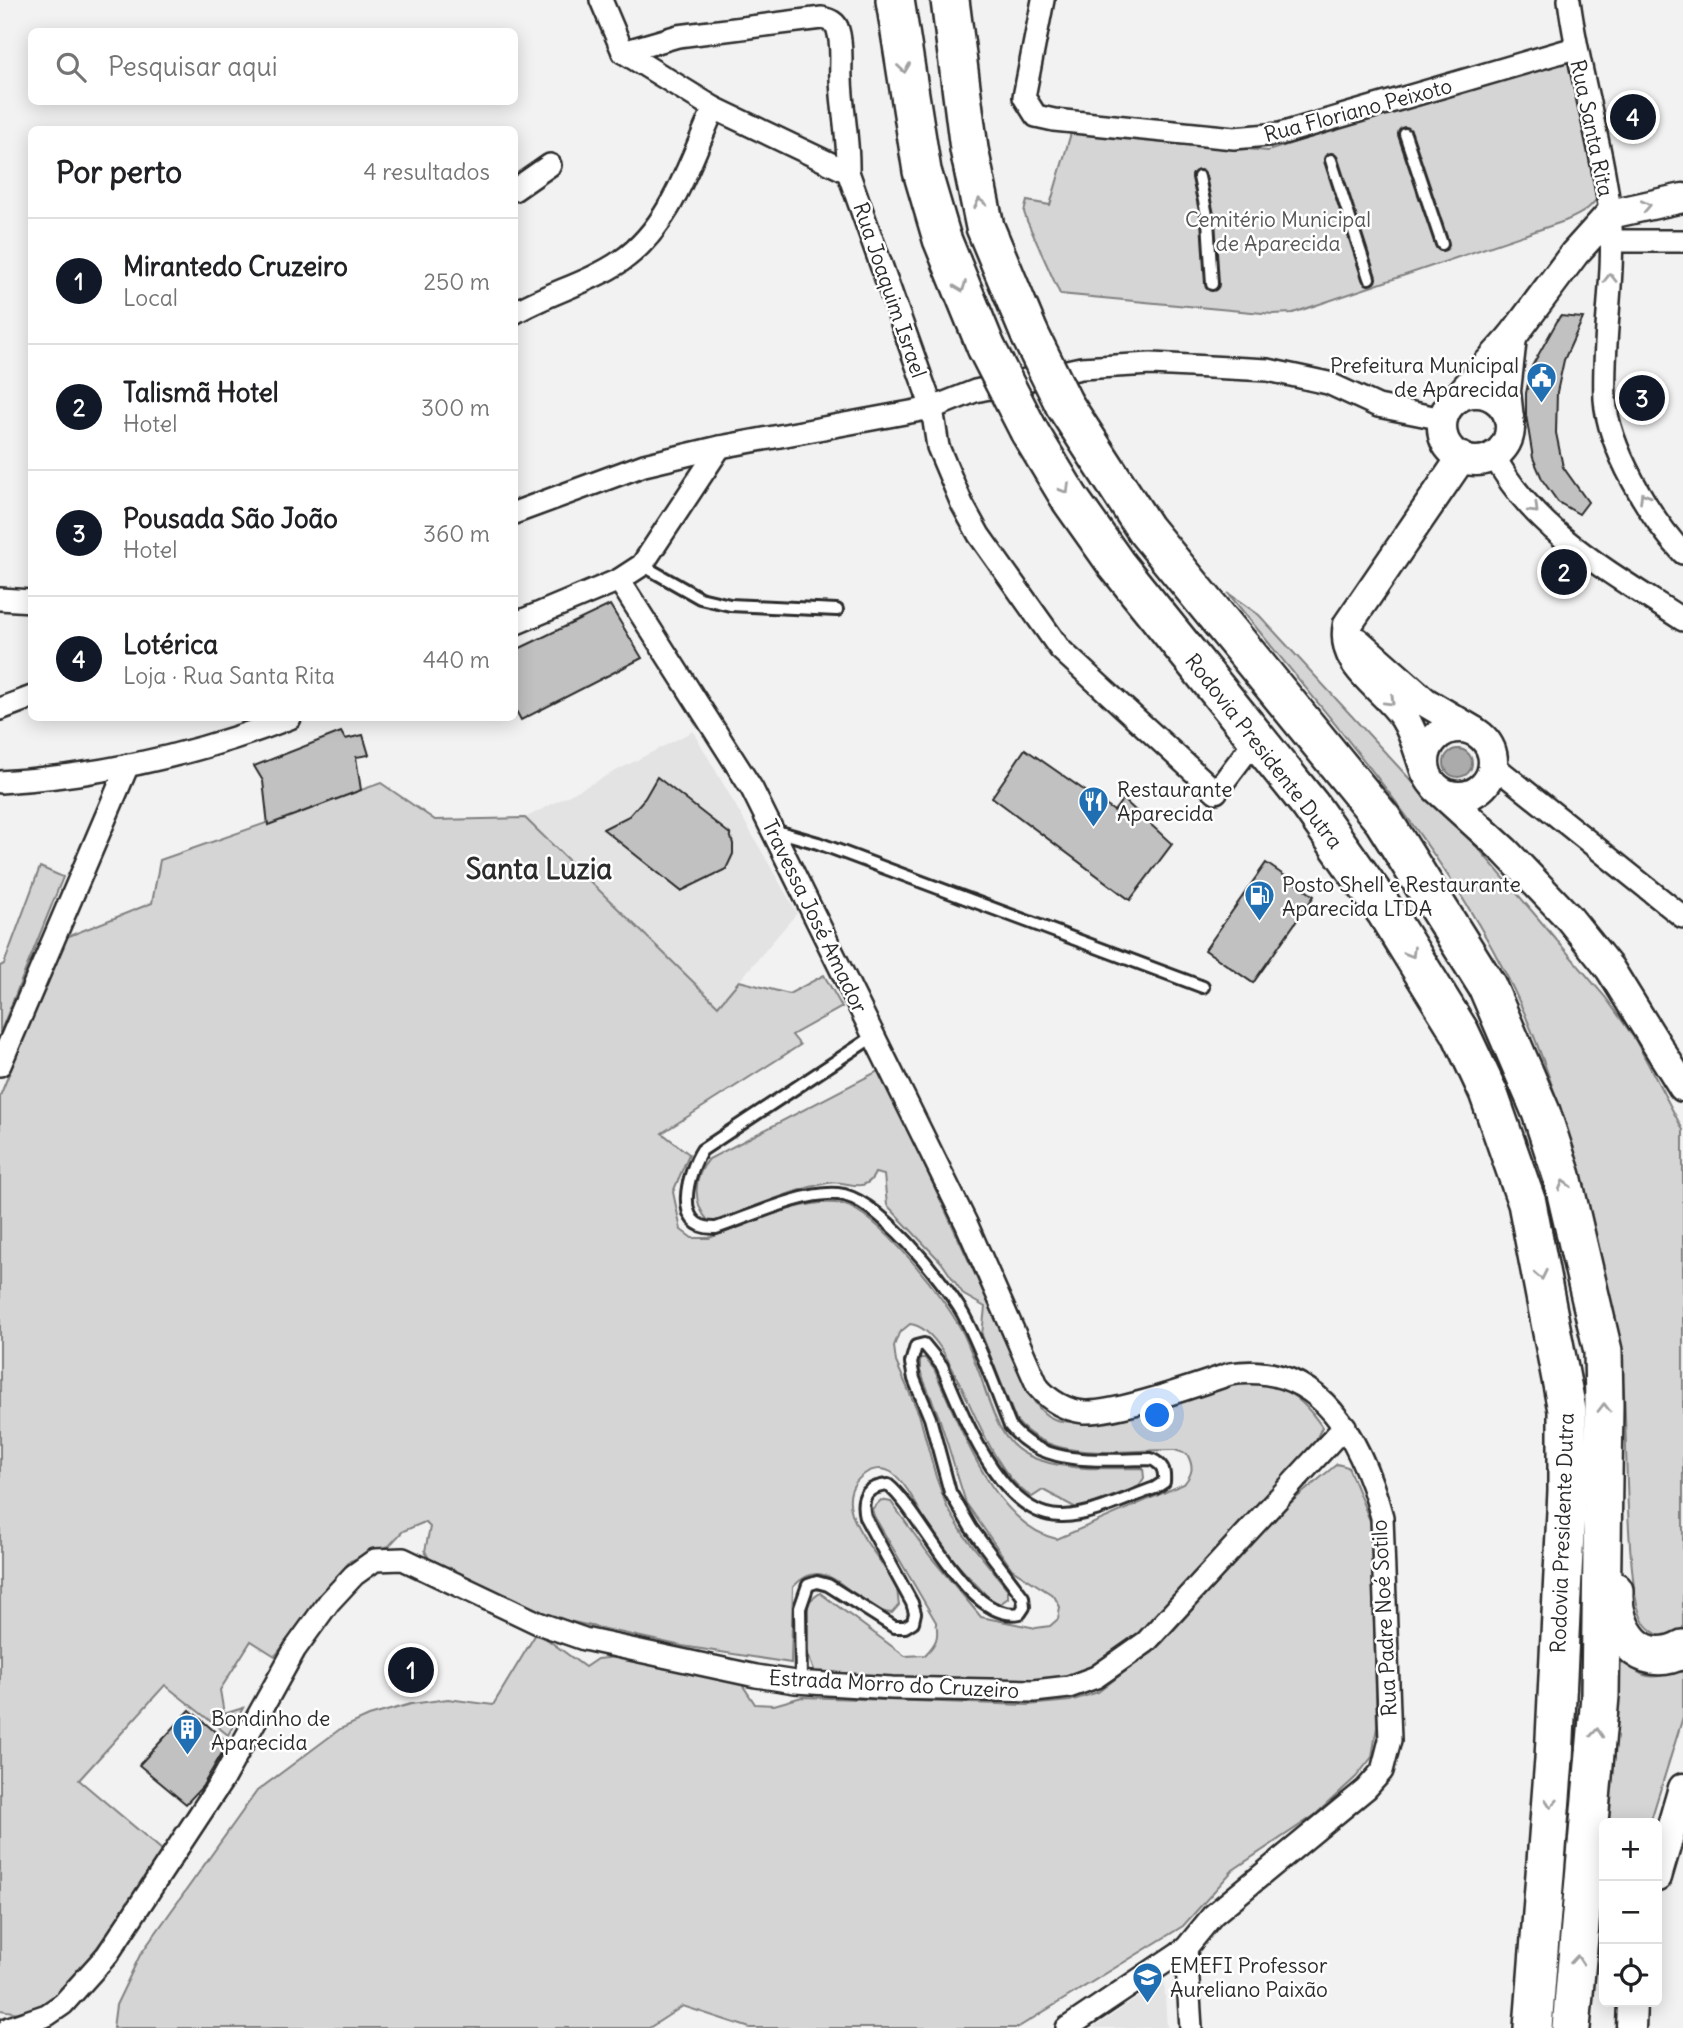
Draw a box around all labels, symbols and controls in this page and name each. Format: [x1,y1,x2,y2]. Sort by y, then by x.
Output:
search box [28,28,518,105]
icon: search [52,48,90,86]
text: Pesquisar aqui [108,50,277,83]
street label: Rua Santa Rita [1564,57,1620,199]
one-way arrow [896,62,911,74]
street label: Rua Floriano Peixoto [1261,72,1455,148]
pin: 4 [1610,91,1656,143]
text: Por perto [56,153,182,191]
text: 4 resultados [363,157,490,186]
one-way arrow [973,197,988,209]
street label: Rua Joaquim Israel [847,199,933,381]
one-way arrow [1640,199,1652,214]
park label: Cemitério Municipal de Aparecida [1185,206,1371,257]
text: Mirantedo Cruzeiro [123,250,348,283]
text: 1 [74,267,84,296]
text: 250 m [423,267,490,296]
one-way arrow [1602,272,1618,283]
one-way arrow [952,281,966,293]
text: Local [123,283,178,312]
place label: Prefeitura Municipal de Aparecida [1330,352,1519,403]
public building icon: Prefeitura Municipal de Aparecida [1525,360,1559,404]
pin: 3 [1619,372,1665,424]
text: Talismã Hotel [123,376,278,409]
text: 2 [73,393,85,422]
text: 300 m [421,393,490,422]
text: Hotel [123,409,177,438]
one-way arrow [1056,482,1069,495]
one-way arrow [1639,492,1652,505]
one-way arrow [1526,501,1539,514]
text: Pousada São João [123,502,338,535]
text: 3 [72,519,86,548]
text: 360 m [423,519,490,548]
text: Hotel [123,535,177,564]
pin: 2 [1541,546,1587,598]
text: Lotérica [123,628,218,661]
text: 4 [72,645,86,674]
text: 440 m [423,645,490,674]
street label: Rodovia Presidente Dutra [1179,648,1349,854]
text: Loja · Rua Santa Rita [123,661,335,690]
one-way arrow [1381,692,1394,705]
place label: Restaurante Aparecida [1117,776,1232,827]
restaurant icon: Restaurante Aparecida [1077,784,1111,828]
street label: Travessa José Amador [756,815,874,1018]
district label: Santa Luzia [466,851,612,887]
place label: Posto Shell e Restaurante Aparecida LTDA [1282,871,1521,922]
fuel station icon: Posto Shell e Restaurante Aparecida LTDA [1242,879,1276,923]
one-way arrow [1402,945,1415,958]
one-way arrow [1558,1179,1573,1191]
one-way arrow [1532,1269,1547,1281]
your location [1140,1398,1174,1432]
one-way arrow [1596,1402,1612,1413]
street label: Rodovia Presidente Dutra [1544,1412,1580,1654]
street label: Rua Padre Noé Sotilo [1365,1519,1403,1717]
pin: 1 [388,1644,434,1696]
street label: Estrada Morro do Cruzeiro [768,1664,1020,1704]
place label: Bondinho de Aparecida [211,1705,330,1756]
building icon: Bondinho de Aparecida [171,1713,205,1757]
one-way arrow [1589,1728,1604,1739]
one-way arrow [1544,1798,1559,1809]
map controls [1599,1818,1662,2007]
button: + [1599,1818,1662,1881]
button: − [1599,1881,1662,1944]
button: locate [1599,1944,1662,2007]
place label: EMEFI Professor Aureliano Paixão [1170,1952,1328,2003]
one-way arrow [1569,1954,1584,1965]
school or university icon: EMEFI Professor Aureliano Paixão [1130,1960,1164,2004]

